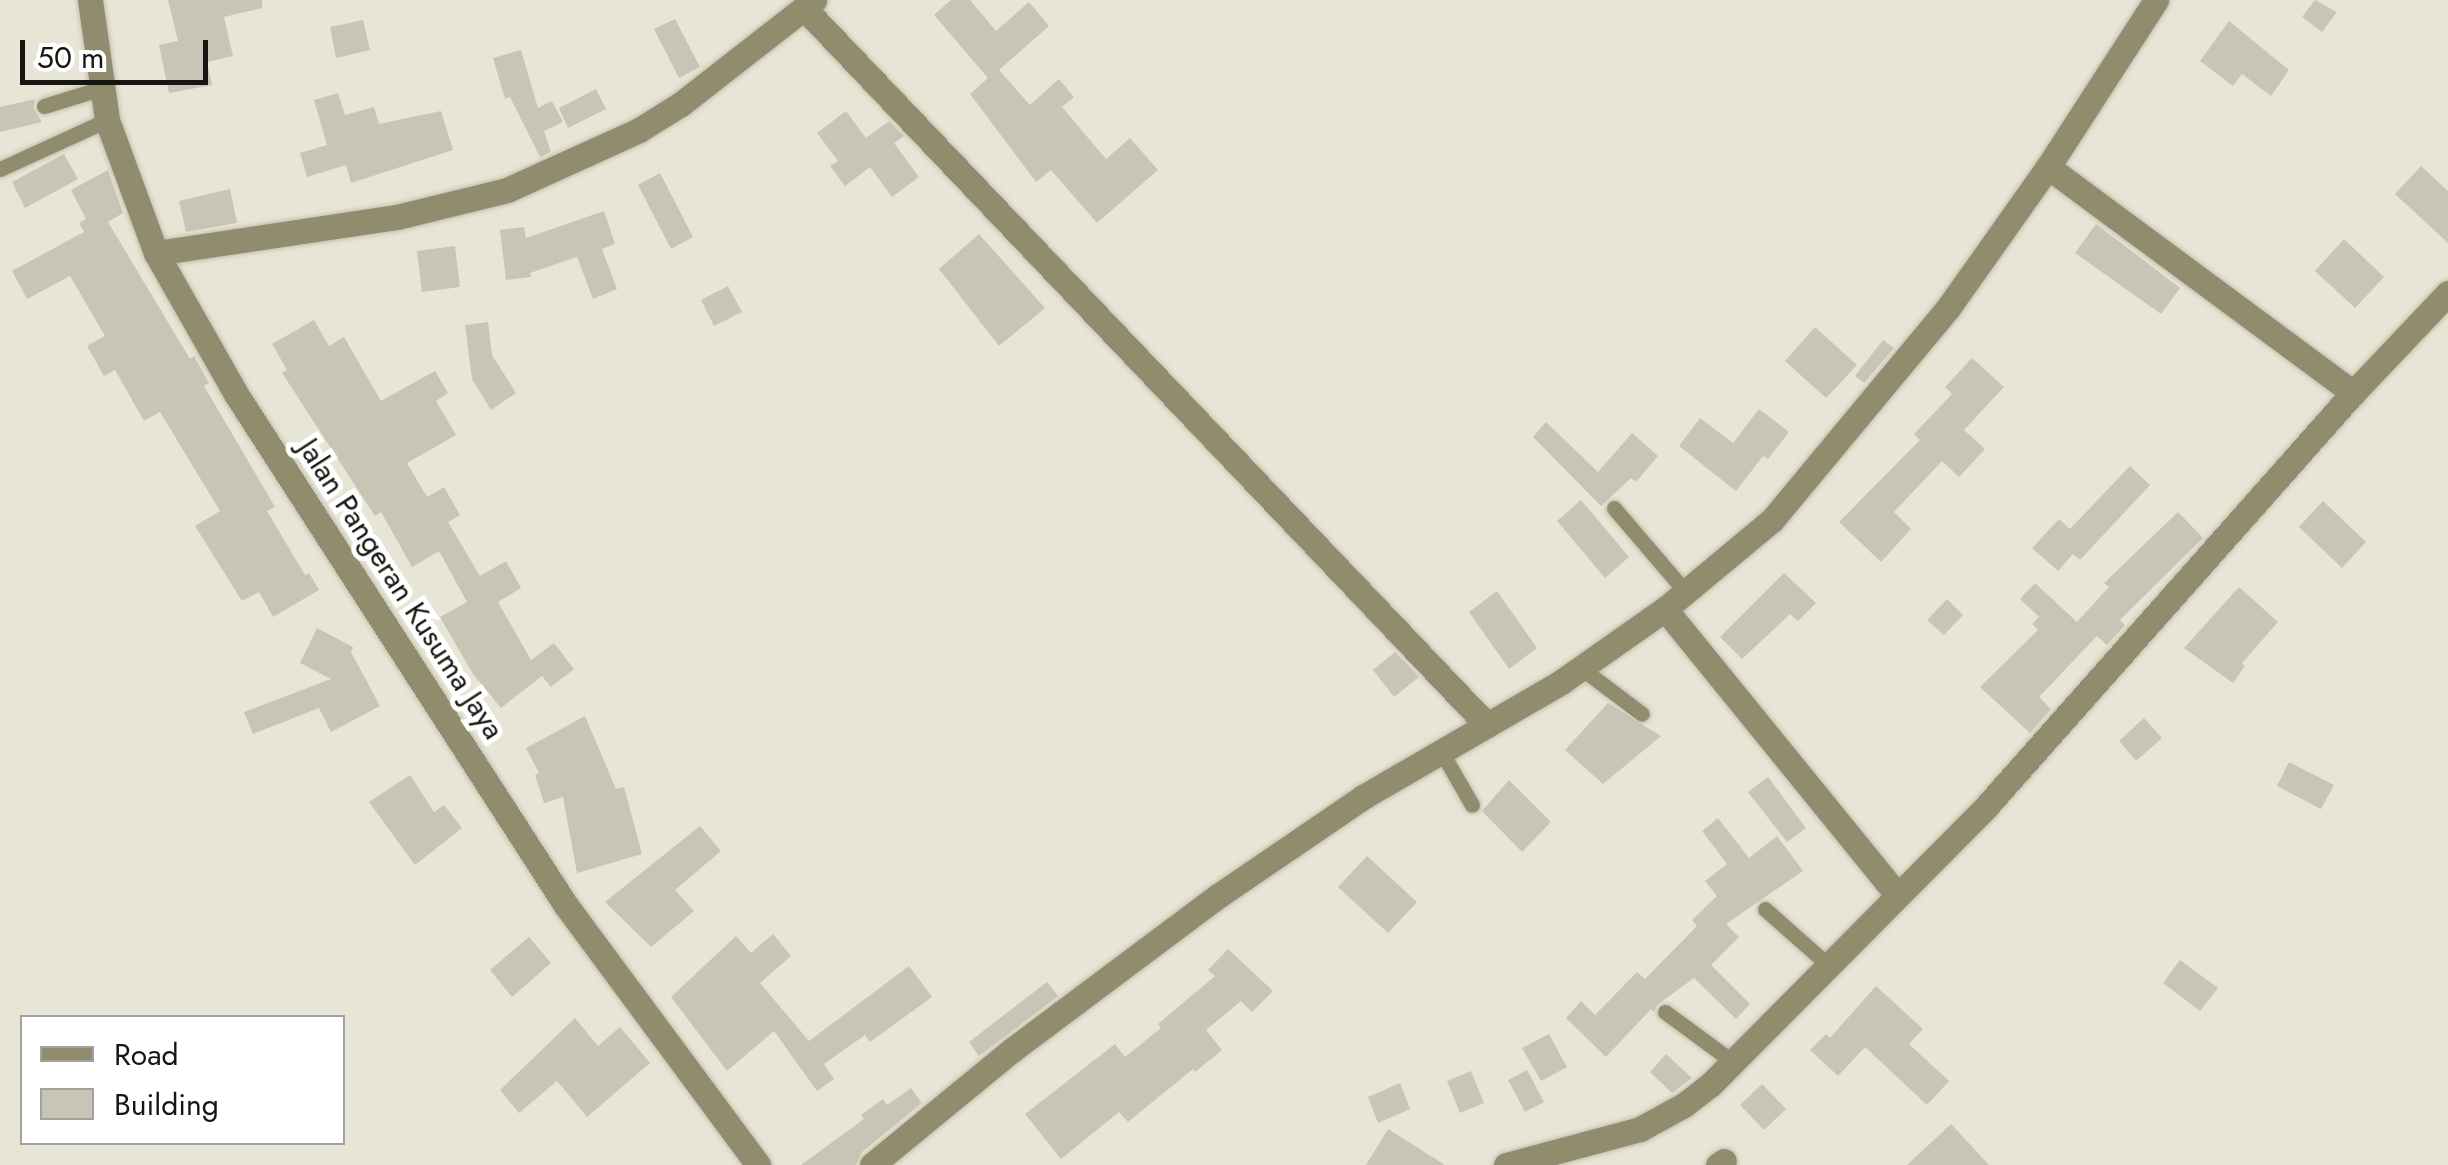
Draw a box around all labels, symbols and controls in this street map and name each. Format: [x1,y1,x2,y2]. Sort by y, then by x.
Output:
scale bar [25,20,212,82]
text: 50 m [37,36,104,79]
street label: Jalan Pangeran Kusuma Jaya [290,432,512,746]
legend [20,1015,345,1145]
text: Road [114,1033,179,1076]
text: Building [114,1083,219,1126]

